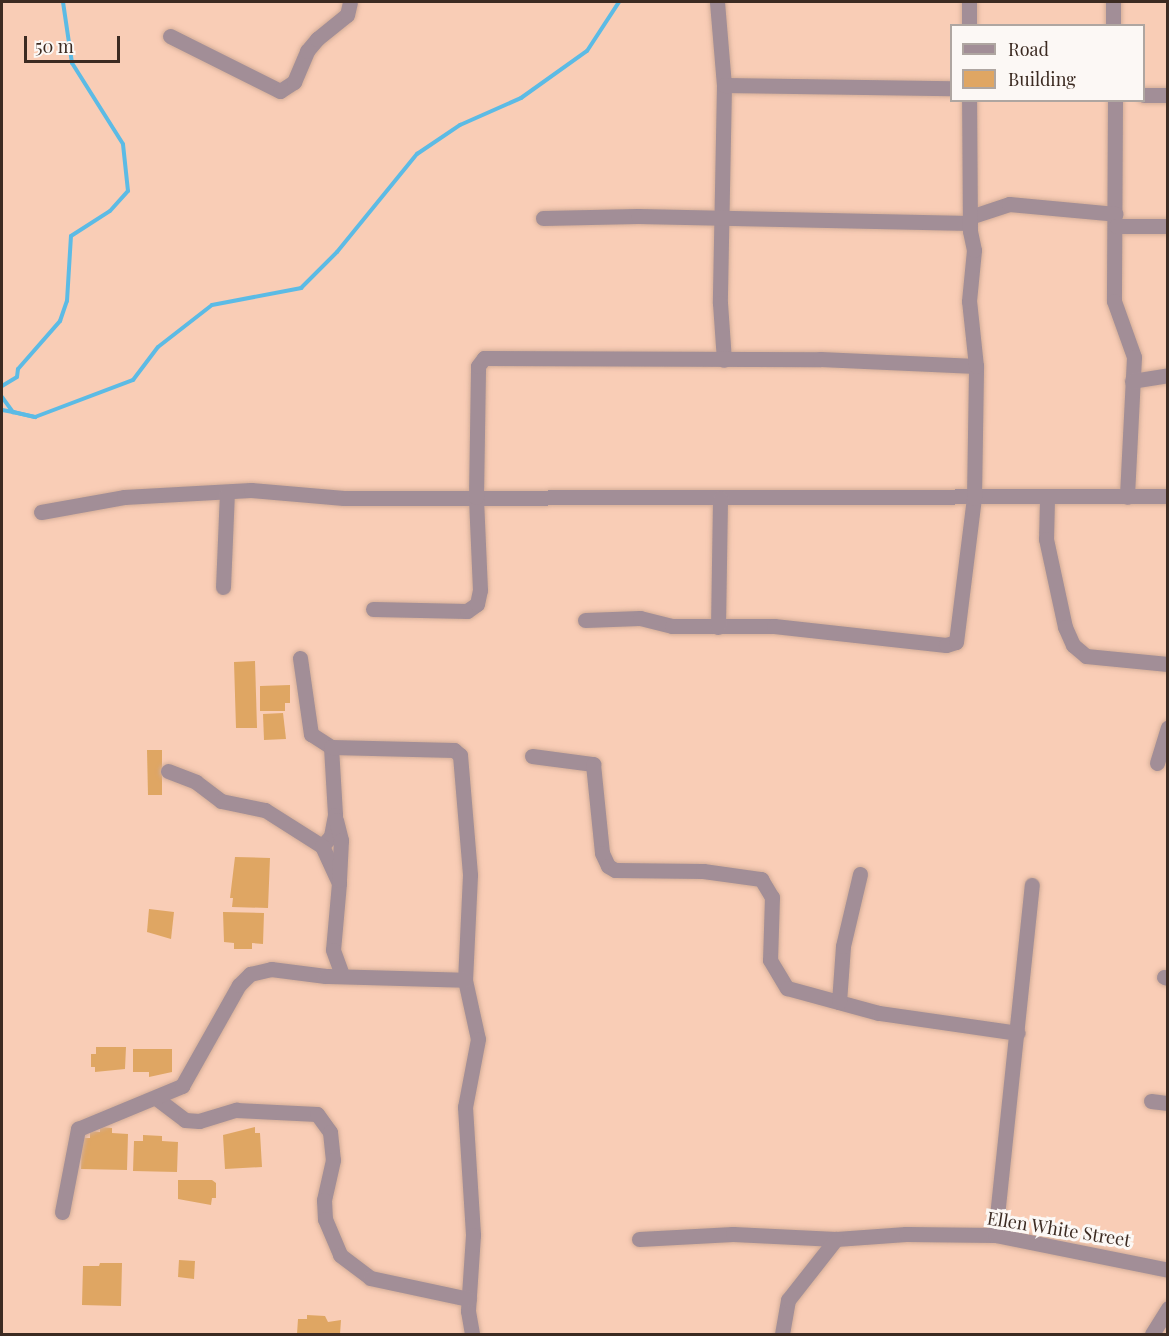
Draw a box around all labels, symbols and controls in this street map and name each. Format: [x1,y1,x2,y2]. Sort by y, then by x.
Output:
scale bar [27,24,123,62]
legend [950,24,1145,102]
text: 50 m [35,34,74,58]
text: Road [1008,37,1049,61]
text: Building [1008,67,1076,91]
street label: Ellen White Street [985,1207,1133,1251]

